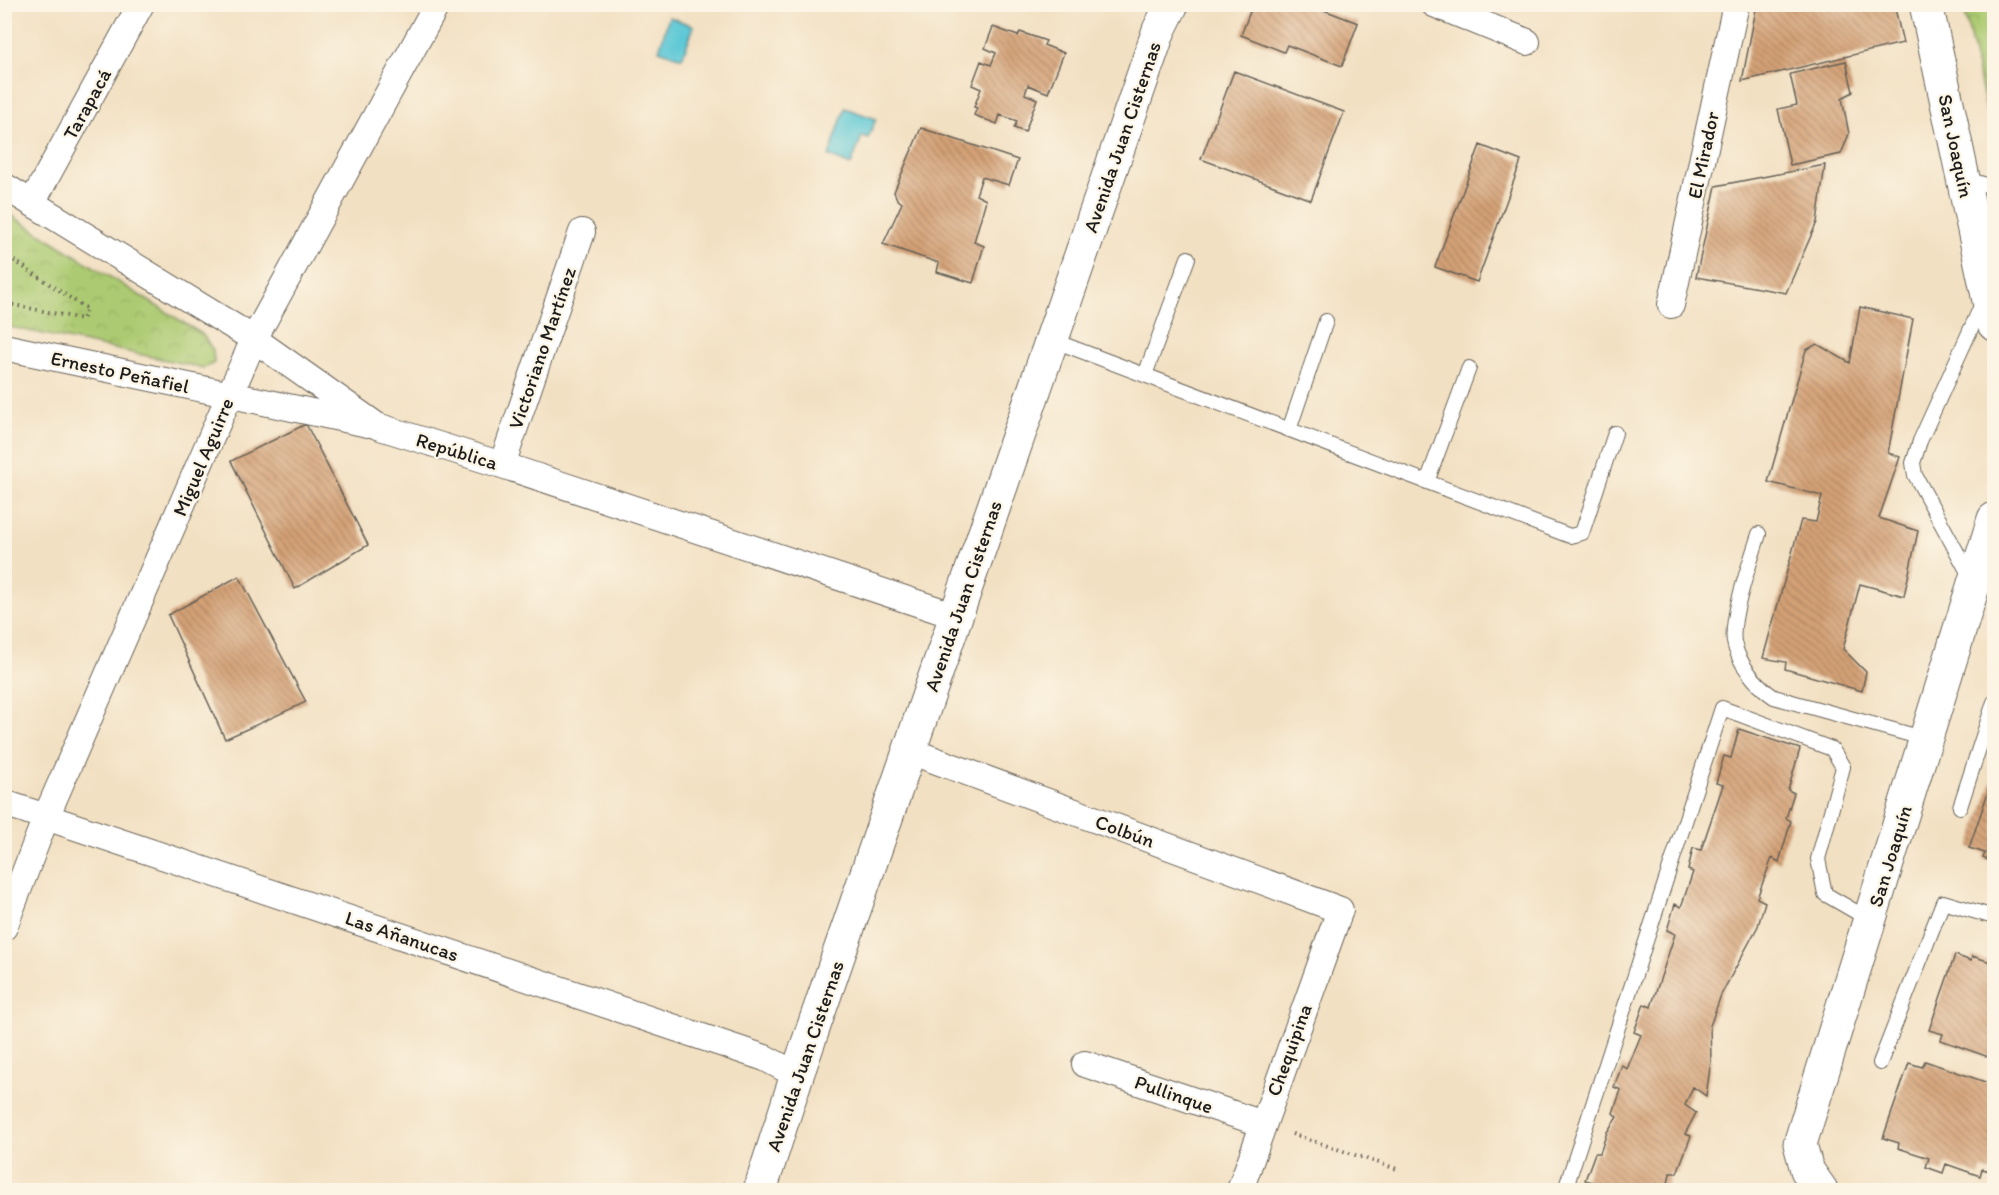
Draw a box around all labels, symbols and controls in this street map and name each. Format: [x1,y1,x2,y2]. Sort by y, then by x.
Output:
street label: Avenida Juan Cisternas [1078,38,1166,236]
street label: Tarapacá [58,64,117,144]
street label: San Joaquín [1933,92,1979,200]
street label: El Mirador [1682,109,1724,201]
street label: Victoriano Martínez [503,264,581,432]
street label: Ernesto Peñafiel [49,346,192,398]
street label: Miguel Aguirre [167,394,239,520]
street label: República [413,427,501,475]
street label: Avenida Juan Cisternas [919,497,1007,695]
street label: San Joaquín [1863,802,1917,910]
street label: Colbún [1092,809,1158,853]
street label: Las Añanucas [342,905,462,967]
street label: Avenida Juan Cisternas [761,957,849,1155]
street label: Chequipina [1261,1001,1317,1099]
street label: Pullinque [1132,1069,1216,1119]

